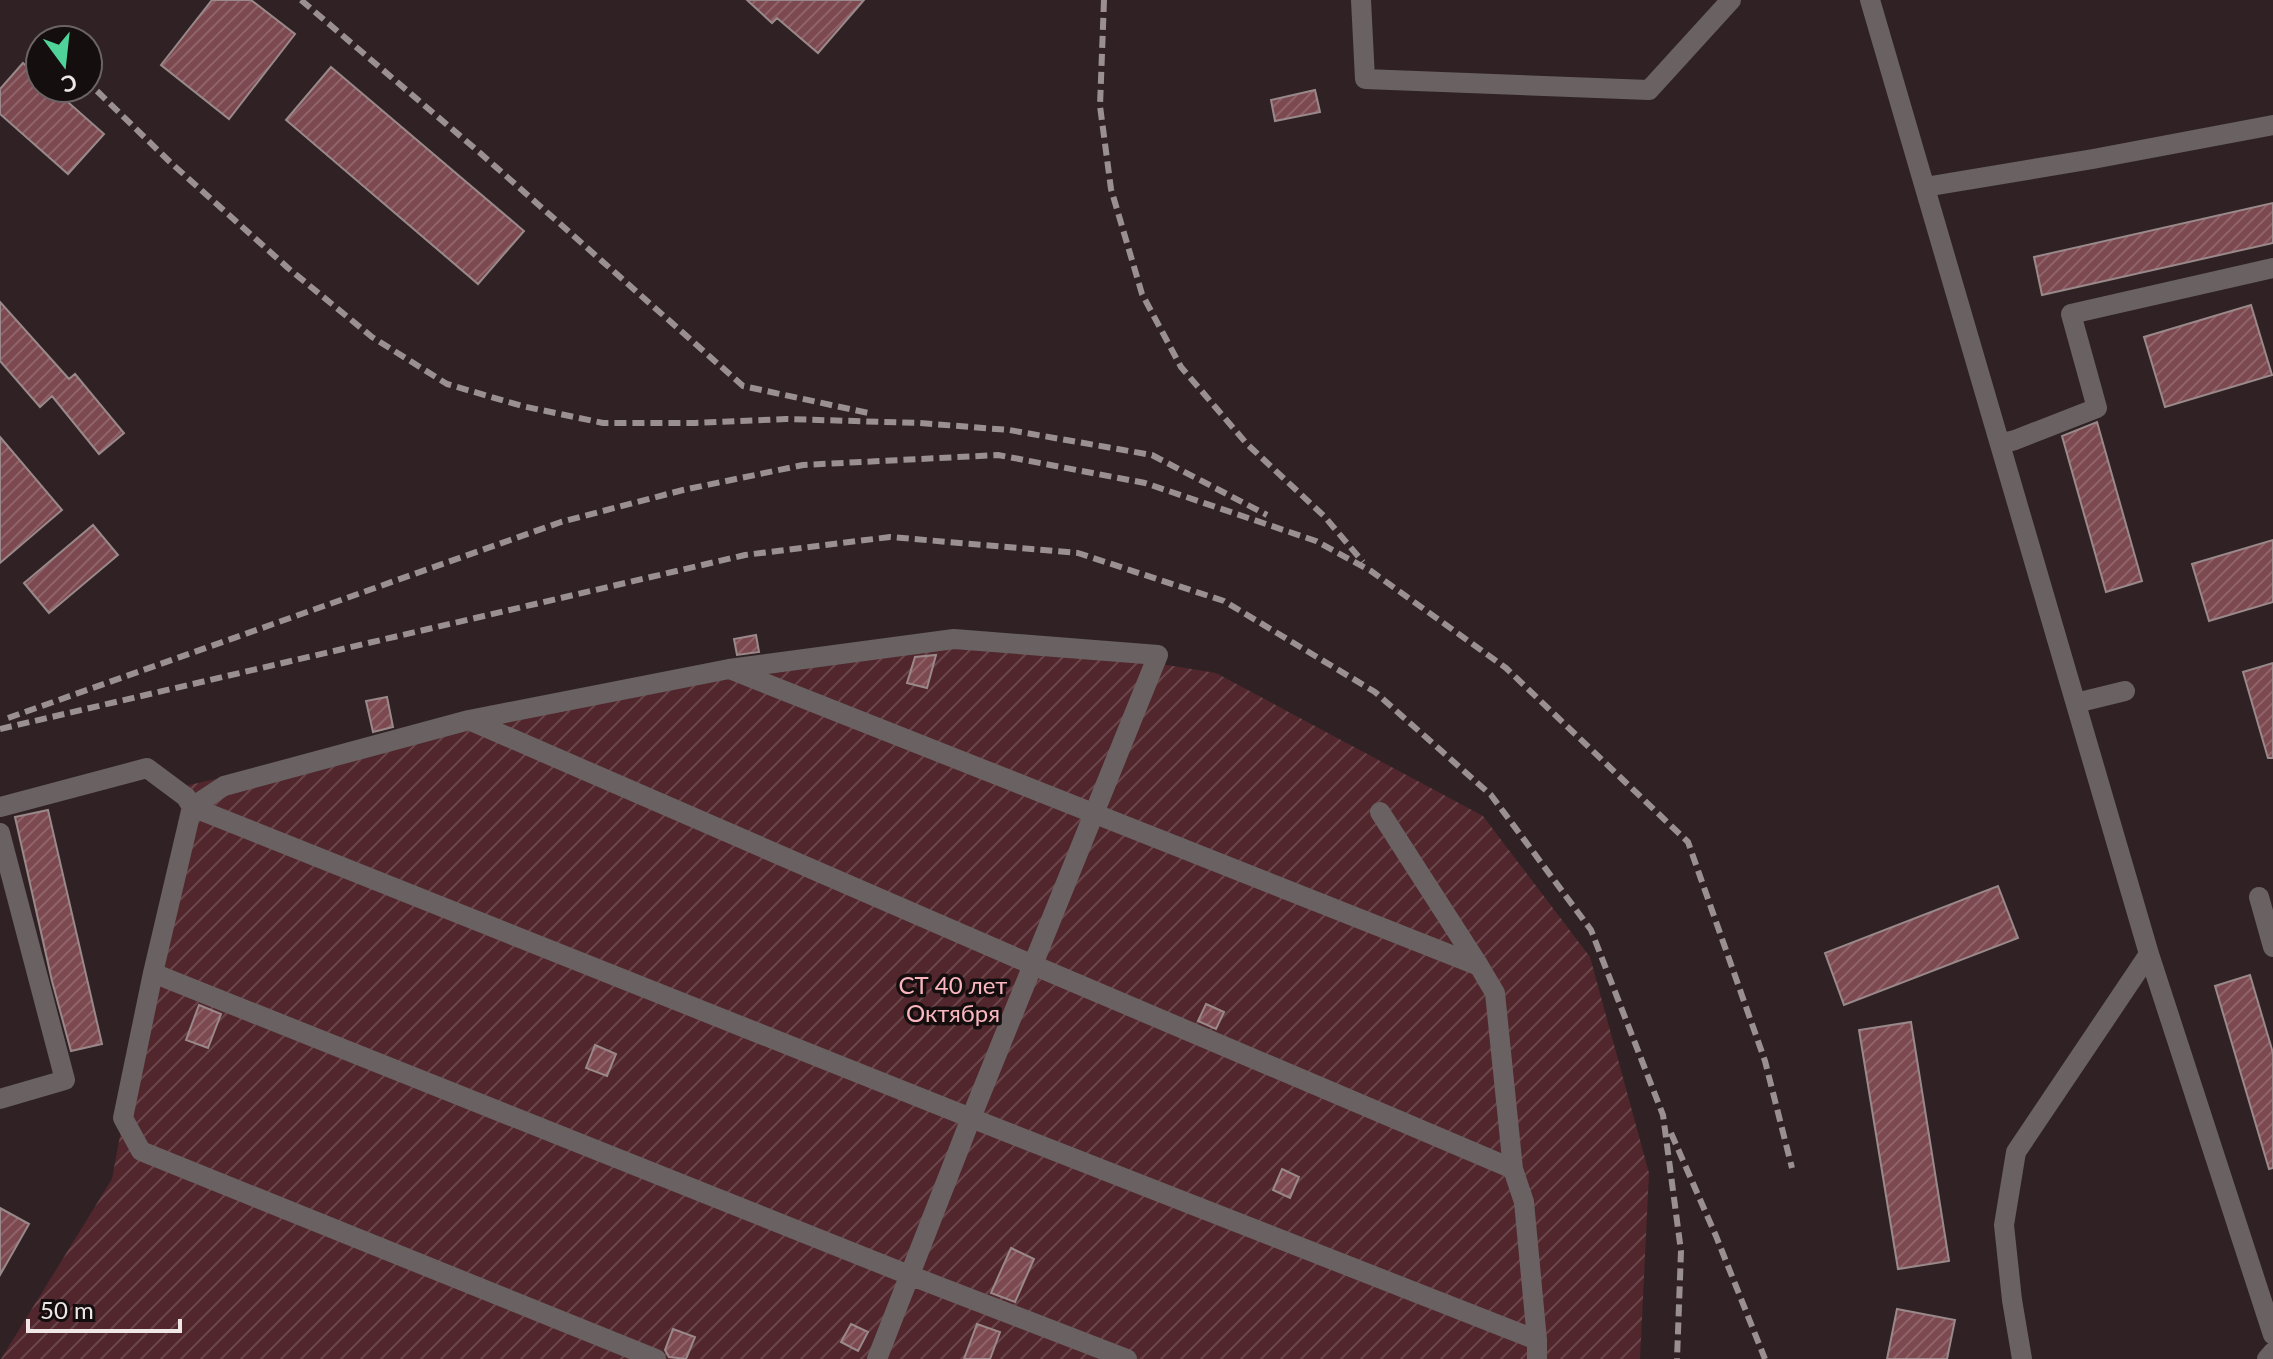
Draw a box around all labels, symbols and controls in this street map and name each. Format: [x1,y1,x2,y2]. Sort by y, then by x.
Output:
north arrow [24,24,104,104]
text: С [58,69,80,99]
park label: СТ 40 лет Октября [899,970,1008,1027]
scale bar [28,1283,180,1333]
text: 50 m [40,1295,94,1324]

